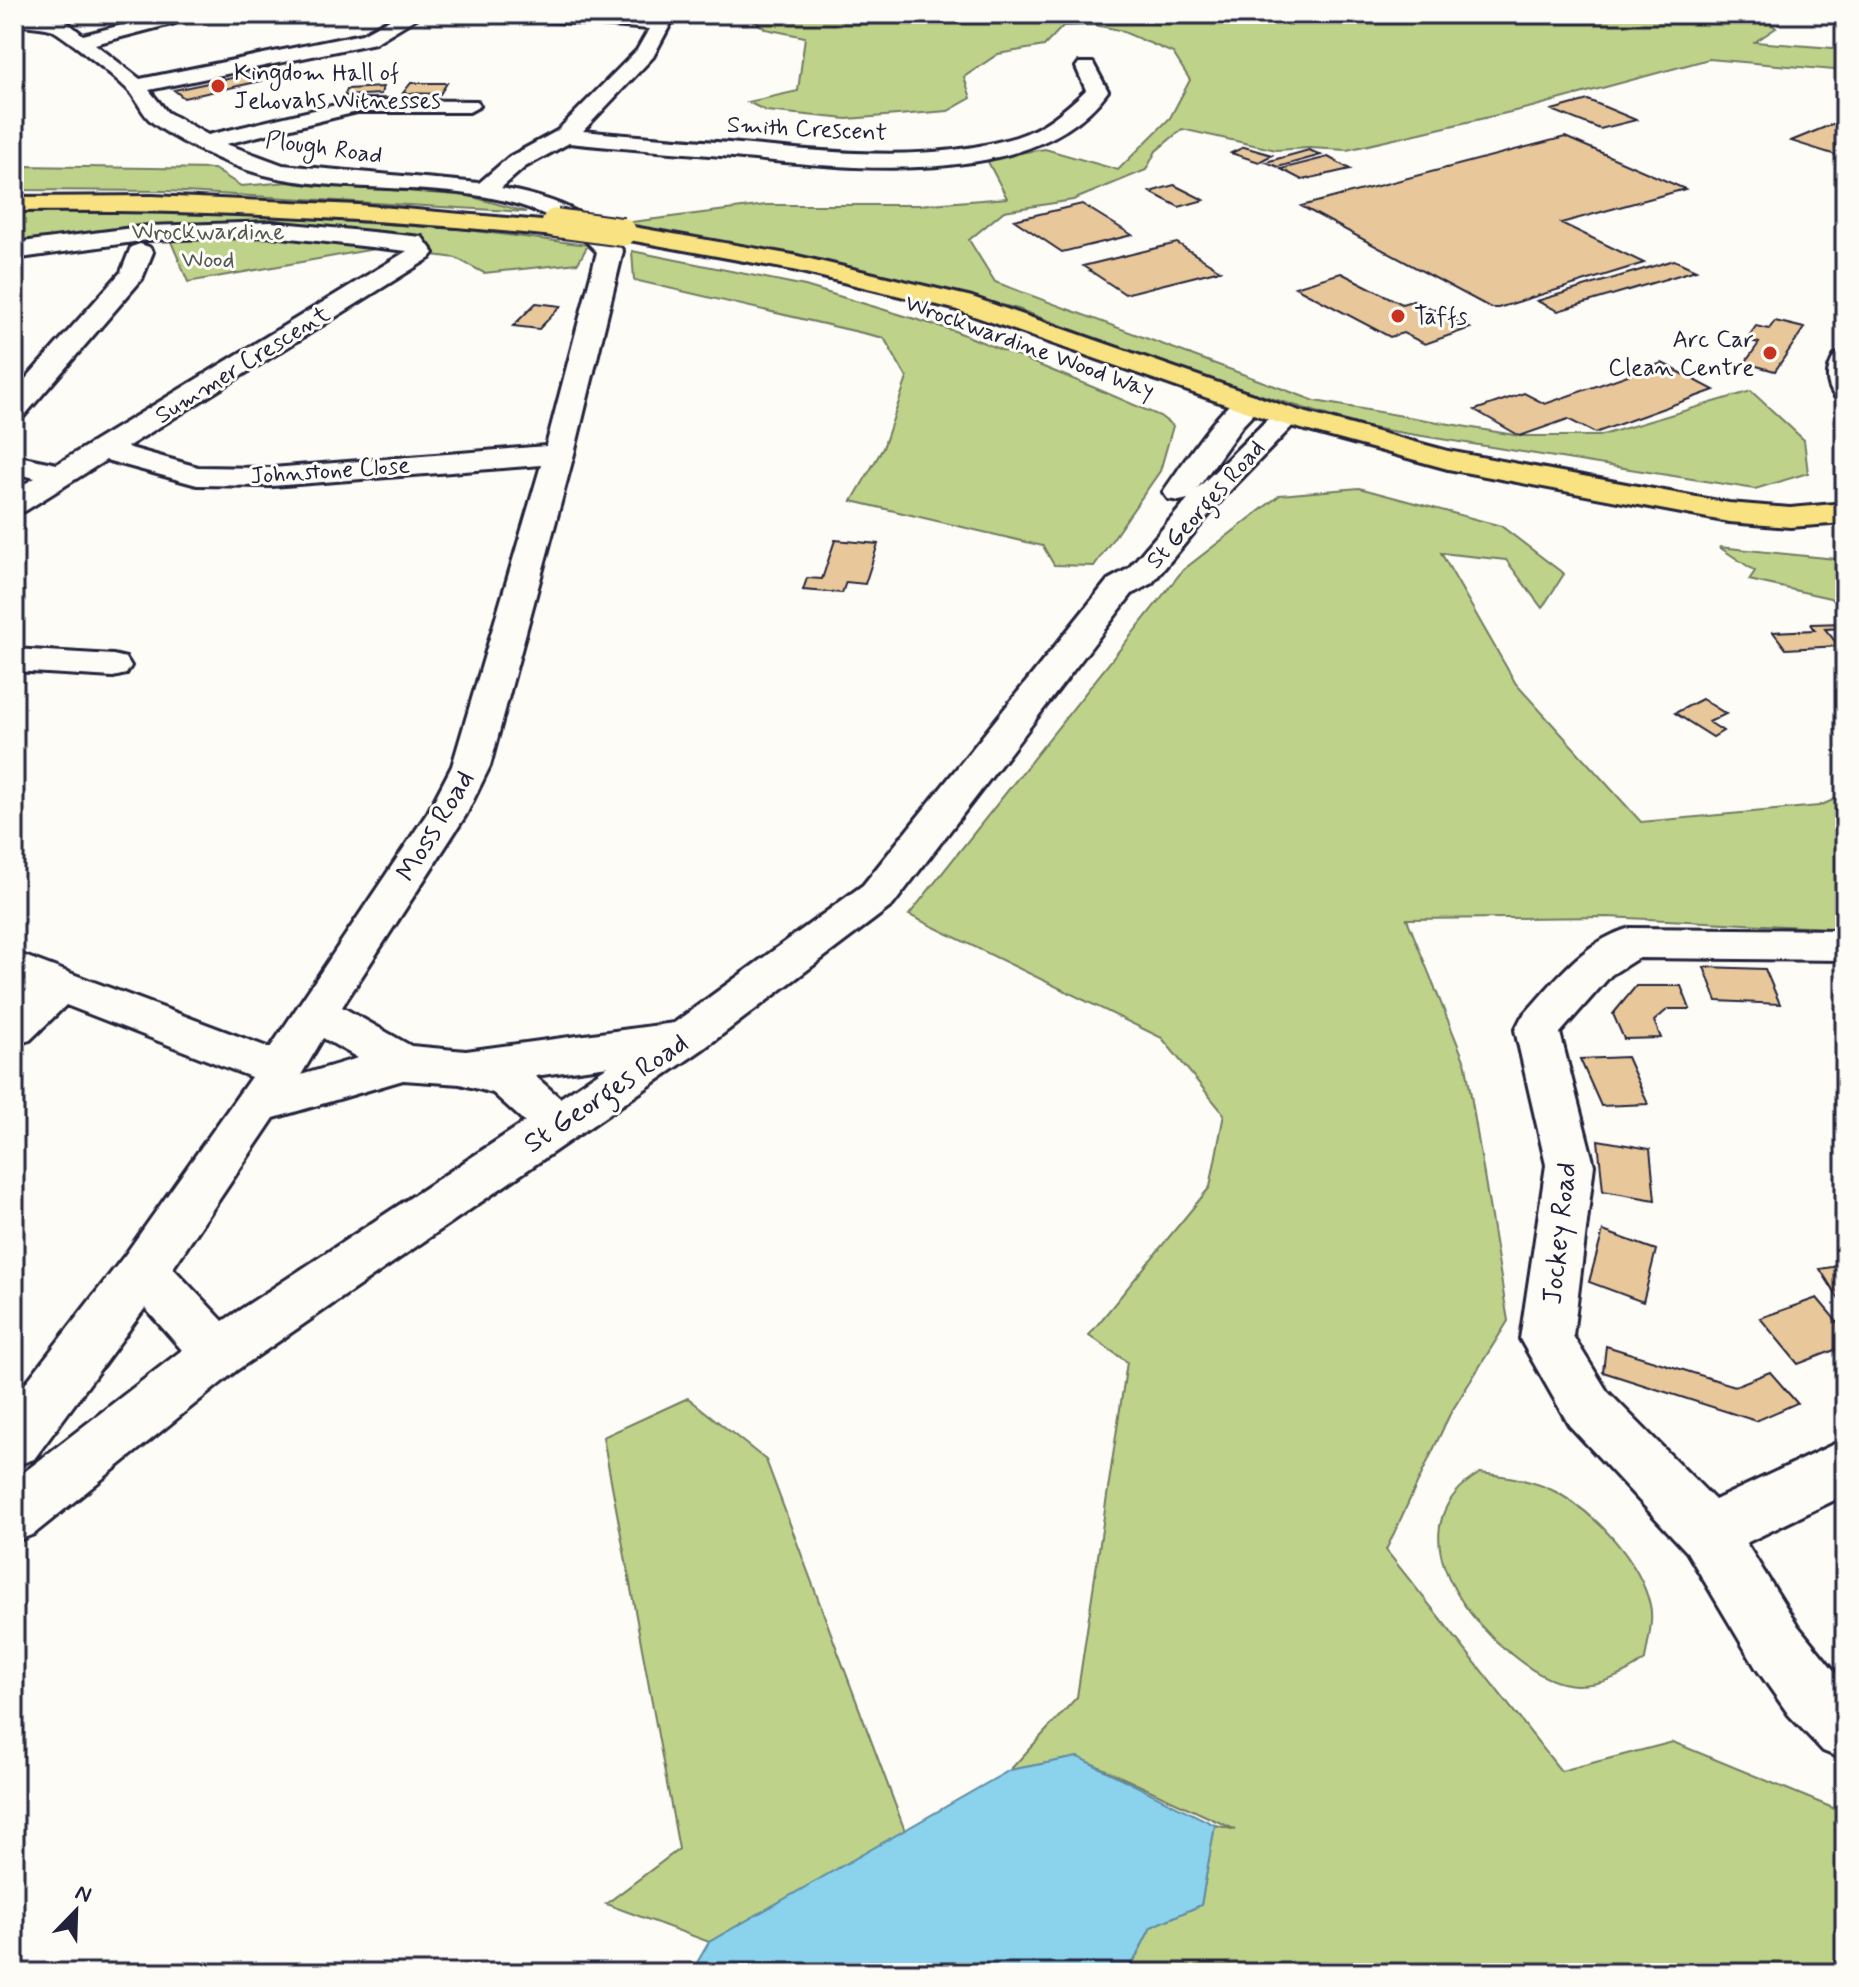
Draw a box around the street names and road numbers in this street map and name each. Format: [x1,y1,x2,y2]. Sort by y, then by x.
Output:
street label: Smith Crescent [726,110,888,149]
street label: Plough Road [263,125,384,174]
street label: Wrockwardine Wood Way [900,288,1158,407]
street label: Summer Crescent [150,299,336,432]
street label: St Georges Road [1140,434,1275,578]
street label: Johnstone Close [249,450,411,493]
street label: Moss Road [388,764,484,889]
street label: St Georges Road [517,1025,697,1165]
street label: Jockey Road [1535,1160,1586,1306]

